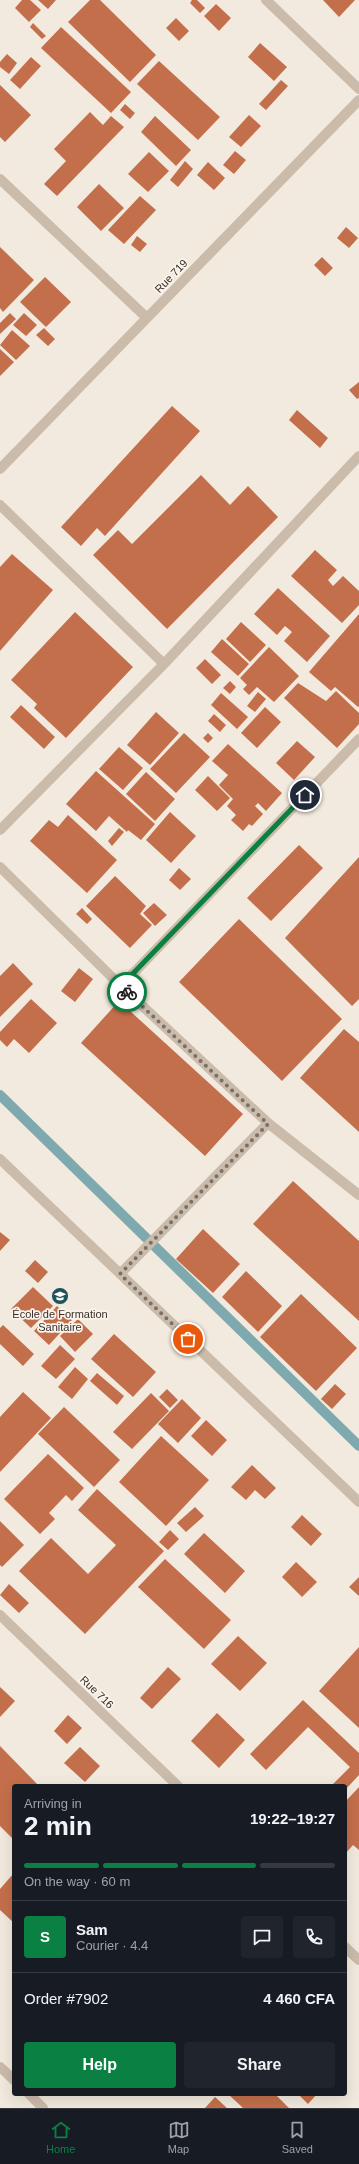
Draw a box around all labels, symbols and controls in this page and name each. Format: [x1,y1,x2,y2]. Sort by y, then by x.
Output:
street label: Rue 719 [152,257,190,295]
pin [288,778,322,812]
icon: home [294,784,316,806]
courier [107,972,147,1012]
icon: bike [116,981,138,1003]
school or university icon: École de Formation Sanitaire [50,1286,70,1306]
place label: École de Formation Sanitaire [12,1308,108,1333]
pin [171,1322,205,1356]
icon: bag [177,1328,199,1350]
street label: Rue 716 [78,1673,116,1711]
text: Arriving in [24,1796,82,1811]
text: 19:22–19:27 [250,1810,335,1827]
text: 2 min [24,1811,92,1841]
text: On the way · 60 m [24,1874,130,1889]
button: chat [241,1916,283,1958]
button: phone [293,1916,335,1958]
text: Sam [76,1921,108,1938]
text: S [40,1928,50,1945]
text: Courier · 4.4 [76,1938,148,1953]
text: Order #7902 [24,1990,108,2007]
text: 4 460 CFA [263,1990,335,2007]
button: Help [24,2042,176,2088]
button: Share [184,2042,335,2088]
tab: Home [46,2119,75,2155]
tab: Map [168,2119,190,2155]
tab: Saved [282,2119,313,2155]

